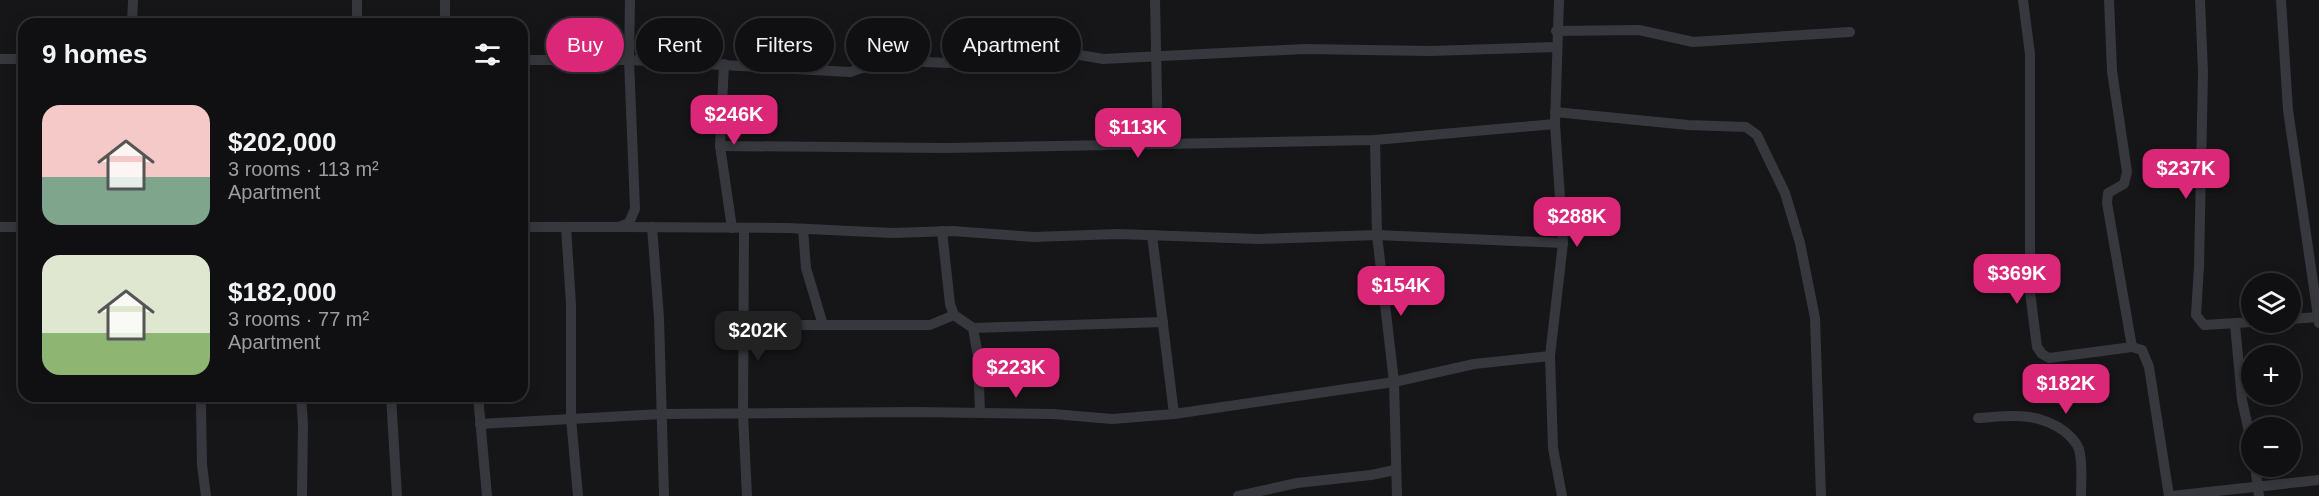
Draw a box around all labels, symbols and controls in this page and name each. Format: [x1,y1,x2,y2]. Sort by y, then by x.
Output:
chip: Buy [546,18,624,72]
chip: Rent [636,18,723,72]
chip: Filters [735,18,834,72]
chip: New [846,18,930,72]
chip: Apartment [942,18,1081,72]
icon: filters [471,38,504,71]
text: 9 homes [42,39,148,69]
pin: $246K [692,95,776,146]
text: $246K [705,103,763,125]
pin: $113K [1096,108,1180,159]
text: $113K [1109,116,1167,138]
text: $202,000 [228,127,336,157]
icon: home [90,129,162,201]
pin: $237K [2144,149,2228,200]
text: $237K [2157,157,2215,179]
text: 3 rooms · 113 m² [228,158,379,180]
text: Apartment [228,181,320,203]
pin: $288K [1535,197,1619,248]
text: $288K [1548,205,1606,227]
pin: $369K [1975,254,2059,305]
text: $369K [1988,262,2046,284]
pin: $154K [1359,266,1443,317]
map controls [2241,273,2301,477]
button: layers [2241,273,2301,333]
text: $154K [1372,274,1430,296]
text: $182,000 [228,277,336,307]
icon: home [90,279,162,351]
text: 3 rooms · 77 m² [228,308,369,330]
pin: $202K [716,311,800,362]
text: $202K [729,319,787,341]
text: Apartment [228,331,320,353]
button: + [2241,345,2301,405]
pin: $223K [974,348,1058,399]
text: $223K [987,356,1045,378]
pin: $182K [2024,364,2108,415]
text: $182K [2037,372,2095,394]
button: − [2241,417,2301,477]

